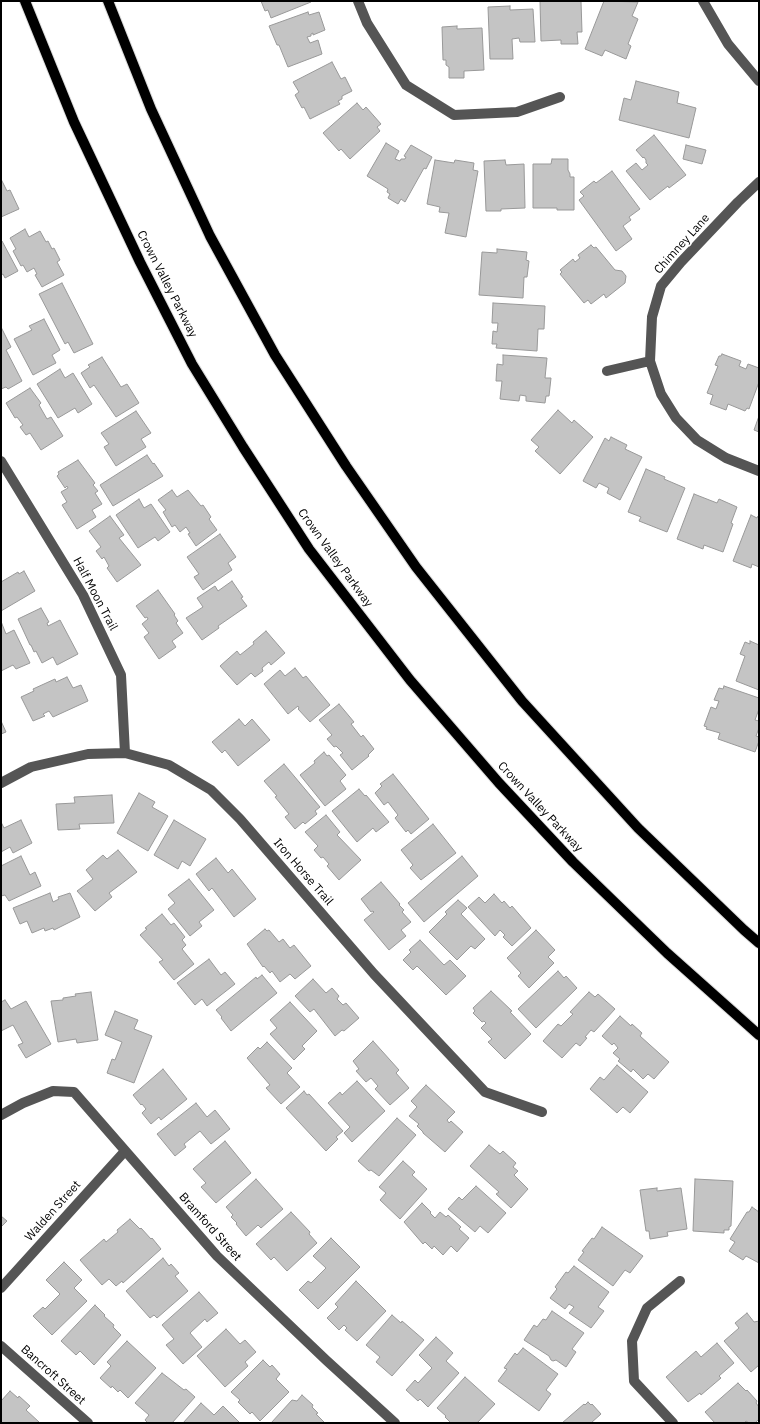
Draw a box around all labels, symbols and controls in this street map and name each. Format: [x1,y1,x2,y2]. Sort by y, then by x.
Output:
street label: Chimney Lane [651,211,713,277]
street label: Crown Valley Parkway [134,228,200,340]
street label: Crown Valley Parkway [294,506,376,610]
street label: Half Moon Trail [70,555,120,633]
street label: Crown Valley Parkway [494,759,586,855]
street label: Iron Horse Trail [270,836,336,908]
street label: Walden Street [22,1178,84,1244]
street label: Bramford Street [176,1190,244,1264]
street label: Bancroft Street [18,1342,88,1408]

